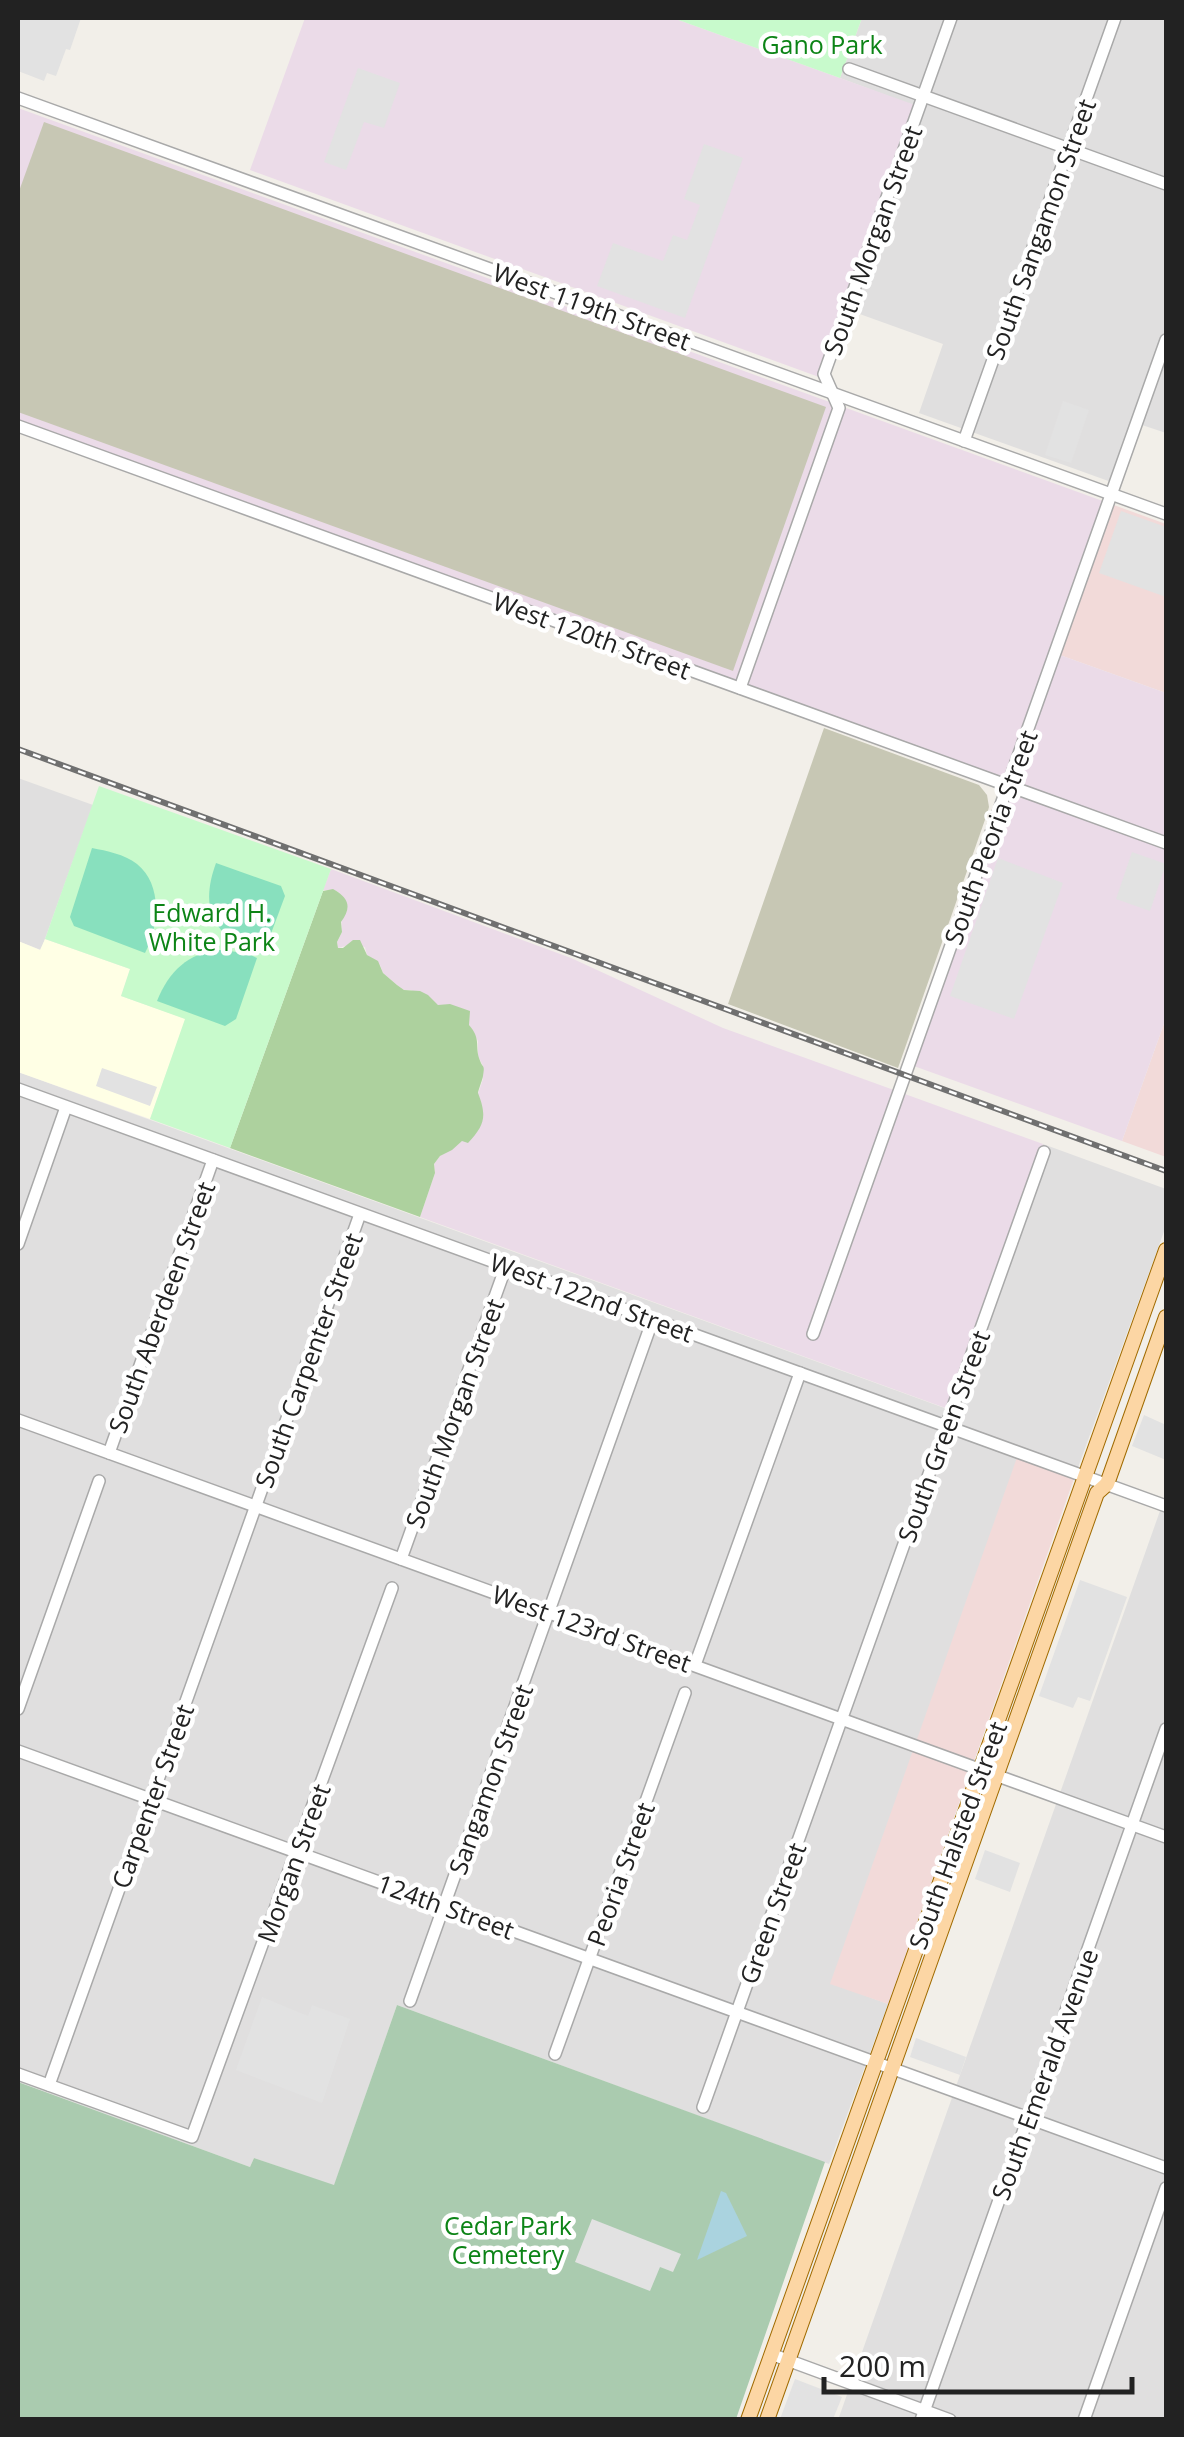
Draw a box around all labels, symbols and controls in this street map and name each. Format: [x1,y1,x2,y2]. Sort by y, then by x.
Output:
park label: Gano Park [761,27,883,61]
street label: South Sangamon Street [977,94,1103,364]
street label: South Morgan Street [815,121,929,359]
street label: West 119th Street [489,254,696,358]
street label: West 120th Street [489,583,696,687]
street label: South Peoria Street [935,725,1045,949]
park label: Edward H. White Park [149,895,275,958]
street label: South Aberdeen Street [100,1177,222,1437]
street label: South Carpenter Street [246,1228,370,1492]
street label: West 122nd Street [486,1244,699,1350]
street label: South Morgan Street [397,1294,511,1532]
street label: South Green Street [889,1325,997,1547]
street label: West 123rd Street [488,1576,696,1680]
street label: Sangamon Street [440,1679,540,1879]
street label: Carpenter Street [103,1699,201,1893]
street label: South Halsted Street [900,1716,1014,1954]
street label: Morgan Street [248,1779,338,1947]
street label: Peoria Street [578,1797,662,1951]
street label: Green Street [731,1838,813,1988]
street label: 124th Street [373,1865,519,1947]
street label: South Emerald Avenue [983,1944,1105,2204]
park label: Cedar Park Cemetery [444,2208,572,2271]
scale bar [824,2332,1132,2394]
text: 200 m [839,2345,926,2386]

